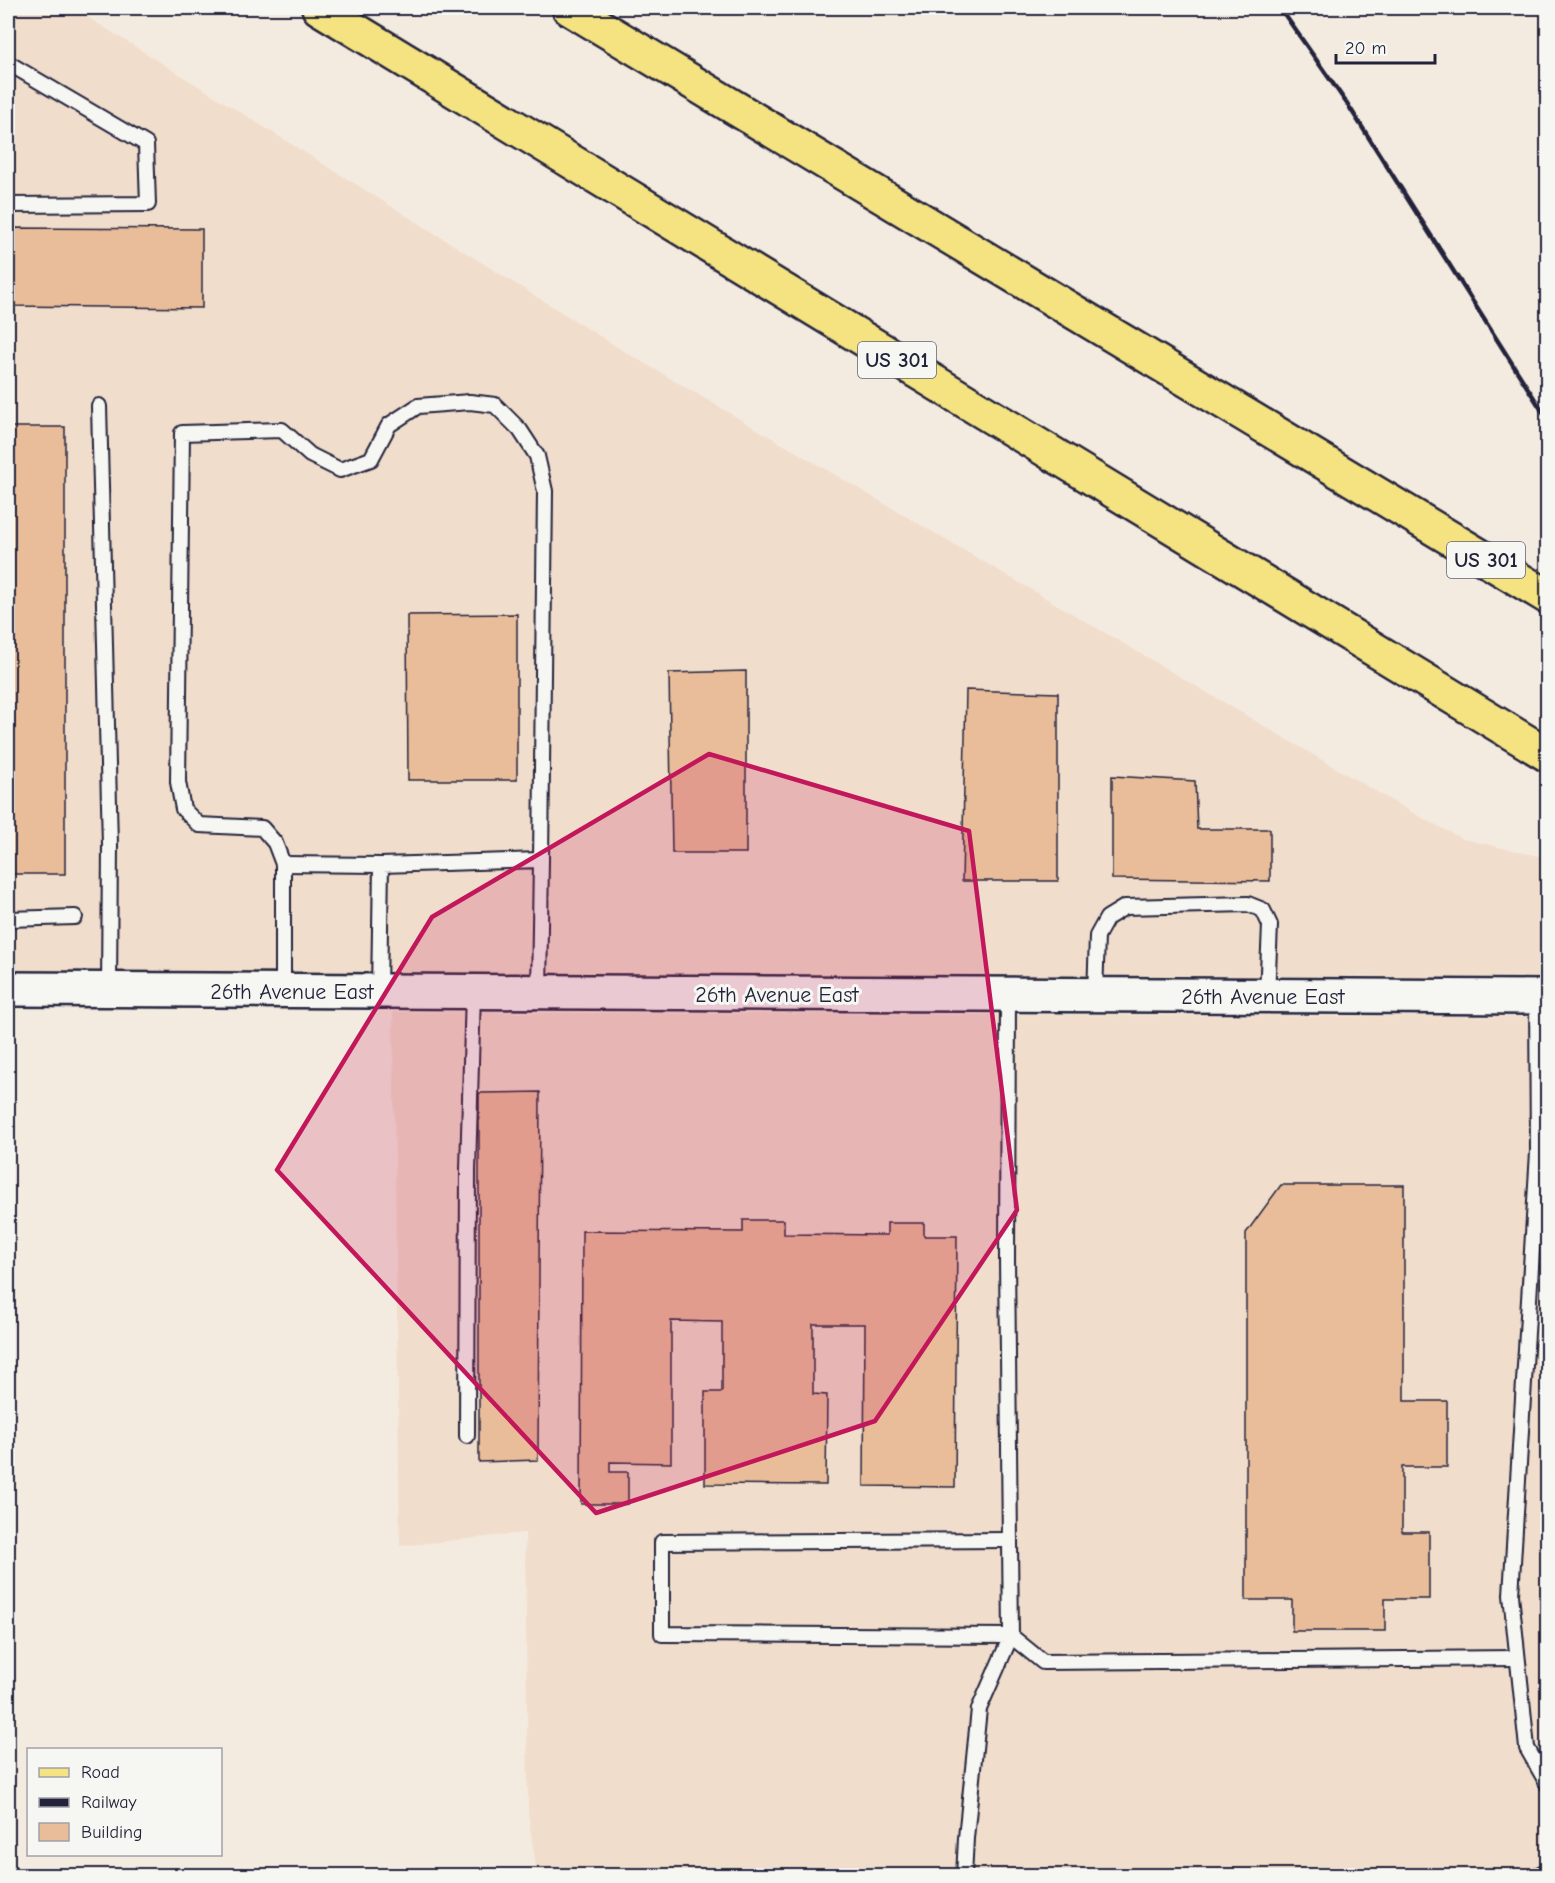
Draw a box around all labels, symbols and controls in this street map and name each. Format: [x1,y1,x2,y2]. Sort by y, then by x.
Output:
scale bar [1336,27,1435,65]
text: 20 m [1345,38,1386,59]
road number: US 301 [858,342,936,378]
road number: US 301 [1447,542,1525,578]
street label: 26th Avenue East [210,979,374,1005]
street label: 26th Avenue East [695,982,859,1008]
street label: 26th Avenue East [1181,984,1345,1010]
legend [27,1748,222,1856]
text: Road [81,1762,120,1783]
text: Railway [81,1792,138,1813]
text: Building [81,1822,143,1843]

